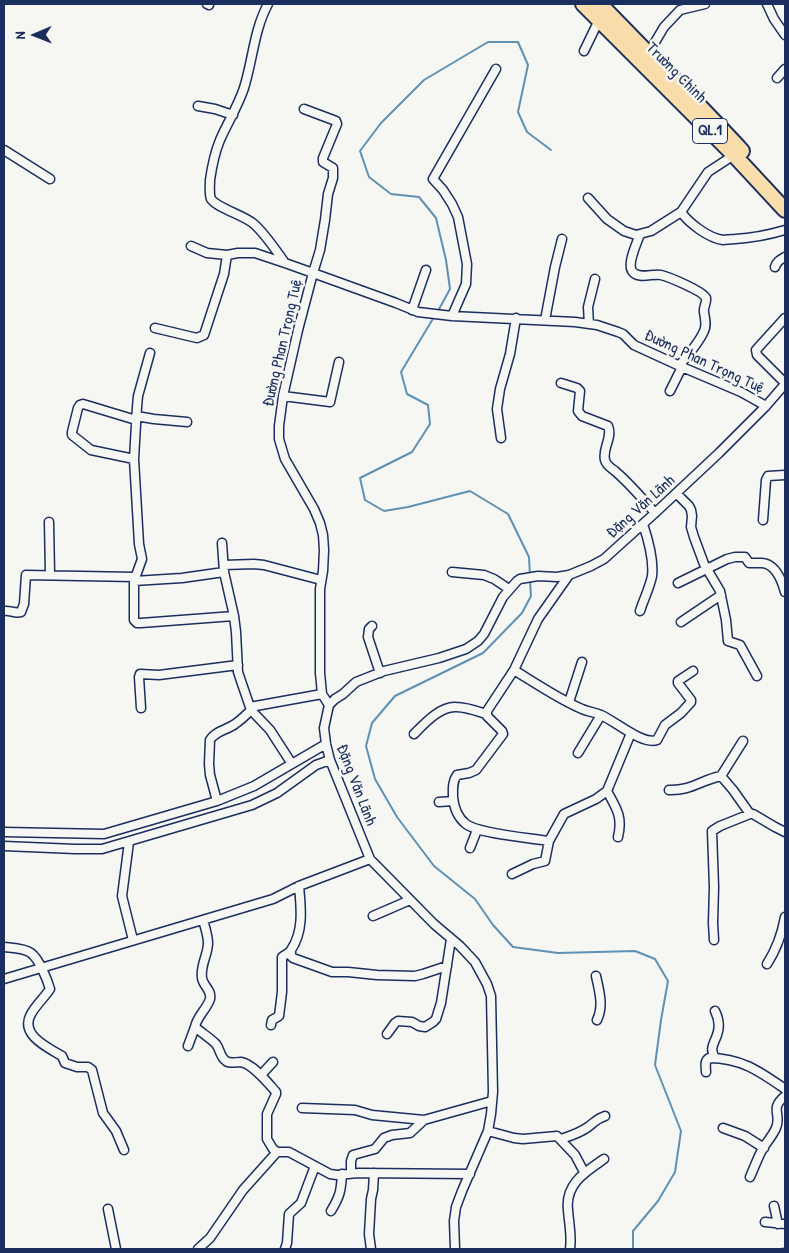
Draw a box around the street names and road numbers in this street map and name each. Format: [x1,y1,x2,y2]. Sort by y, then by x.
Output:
street label: Trường Chinh [642,39,710,107]
road number: QL.1 [692,118,728,144]
street label: Đường Phan Trọng Tuệ [259,278,307,408]
street label: Đường Phan Trọng Tuệ [641,326,767,398]
street label: Đặng Văn Lãnh [603,471,679,543]
street label: Đặng Văn Lãnh [332,742,380,828]

